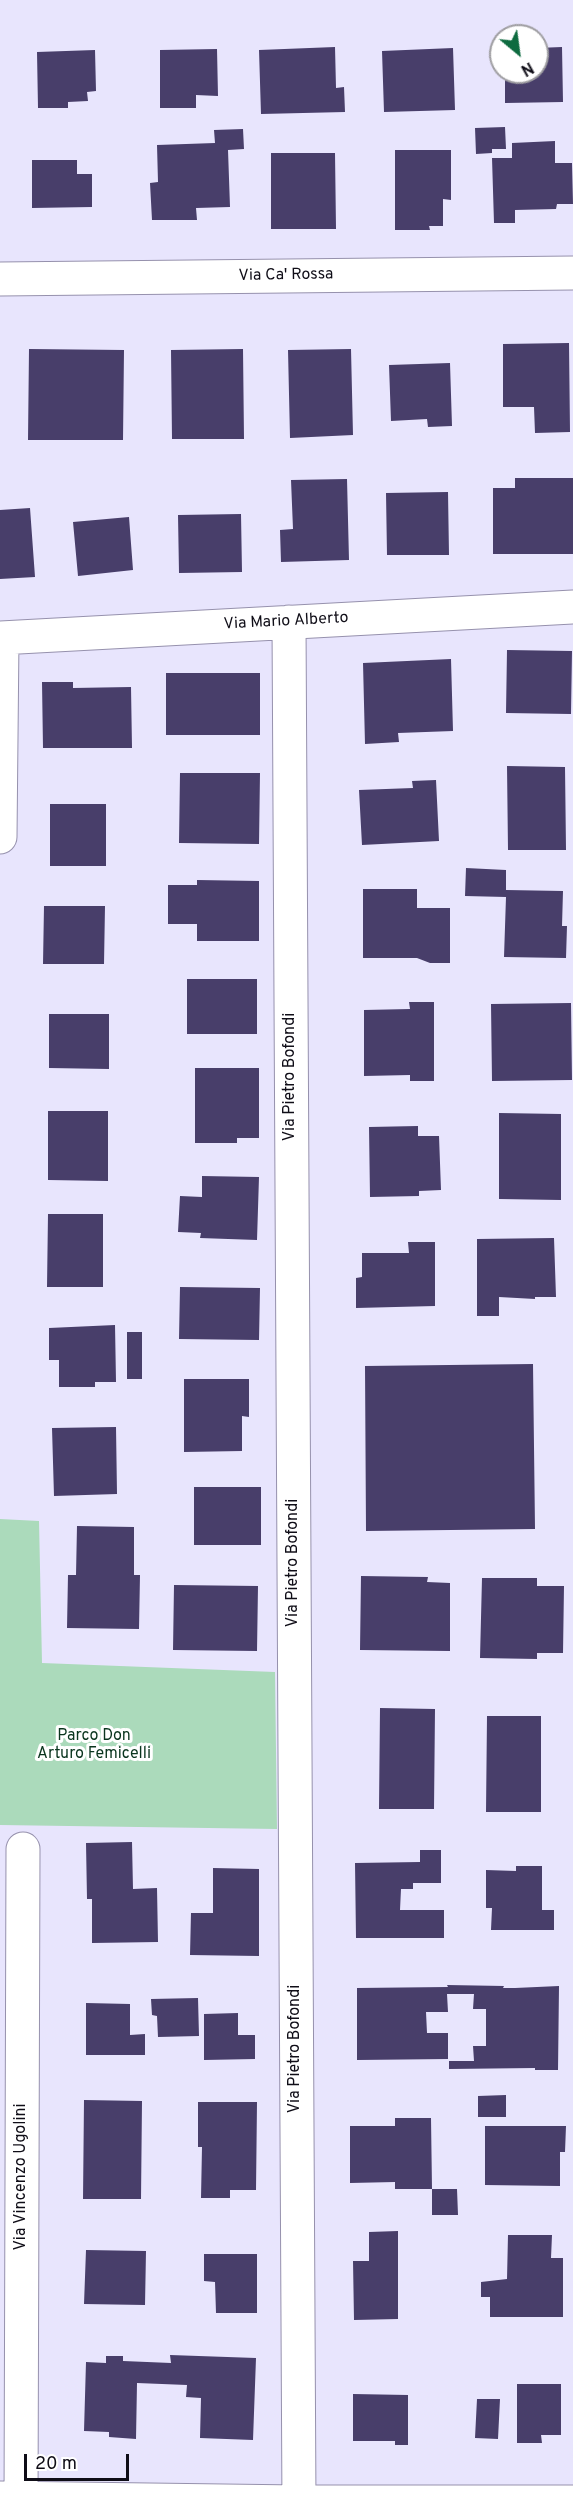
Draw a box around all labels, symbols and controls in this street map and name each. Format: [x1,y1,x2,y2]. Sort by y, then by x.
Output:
north arrow [489,24,549,84]
text: N [517,56,537,80]
street label: Via Ca' Rossa [238,266,334,286]
street label: Via Mario Alberto [223,609,349,635]
street label: Via Pietro Bofondi [281,1013,301,1141]
street label: Via Pietro Bofondi [284,1499,304,1627]
park label: Parco Don Arturo Femicelli [37,1727,151,1765]
street label: Via Pietro Bofondi [286,1985,306,2113]
street label: Via Vincenzo Ugolini [12,2103,32,2251]
scale bar [27,2442,132,2480]
text: 20 m [35,2453,77,2476]

